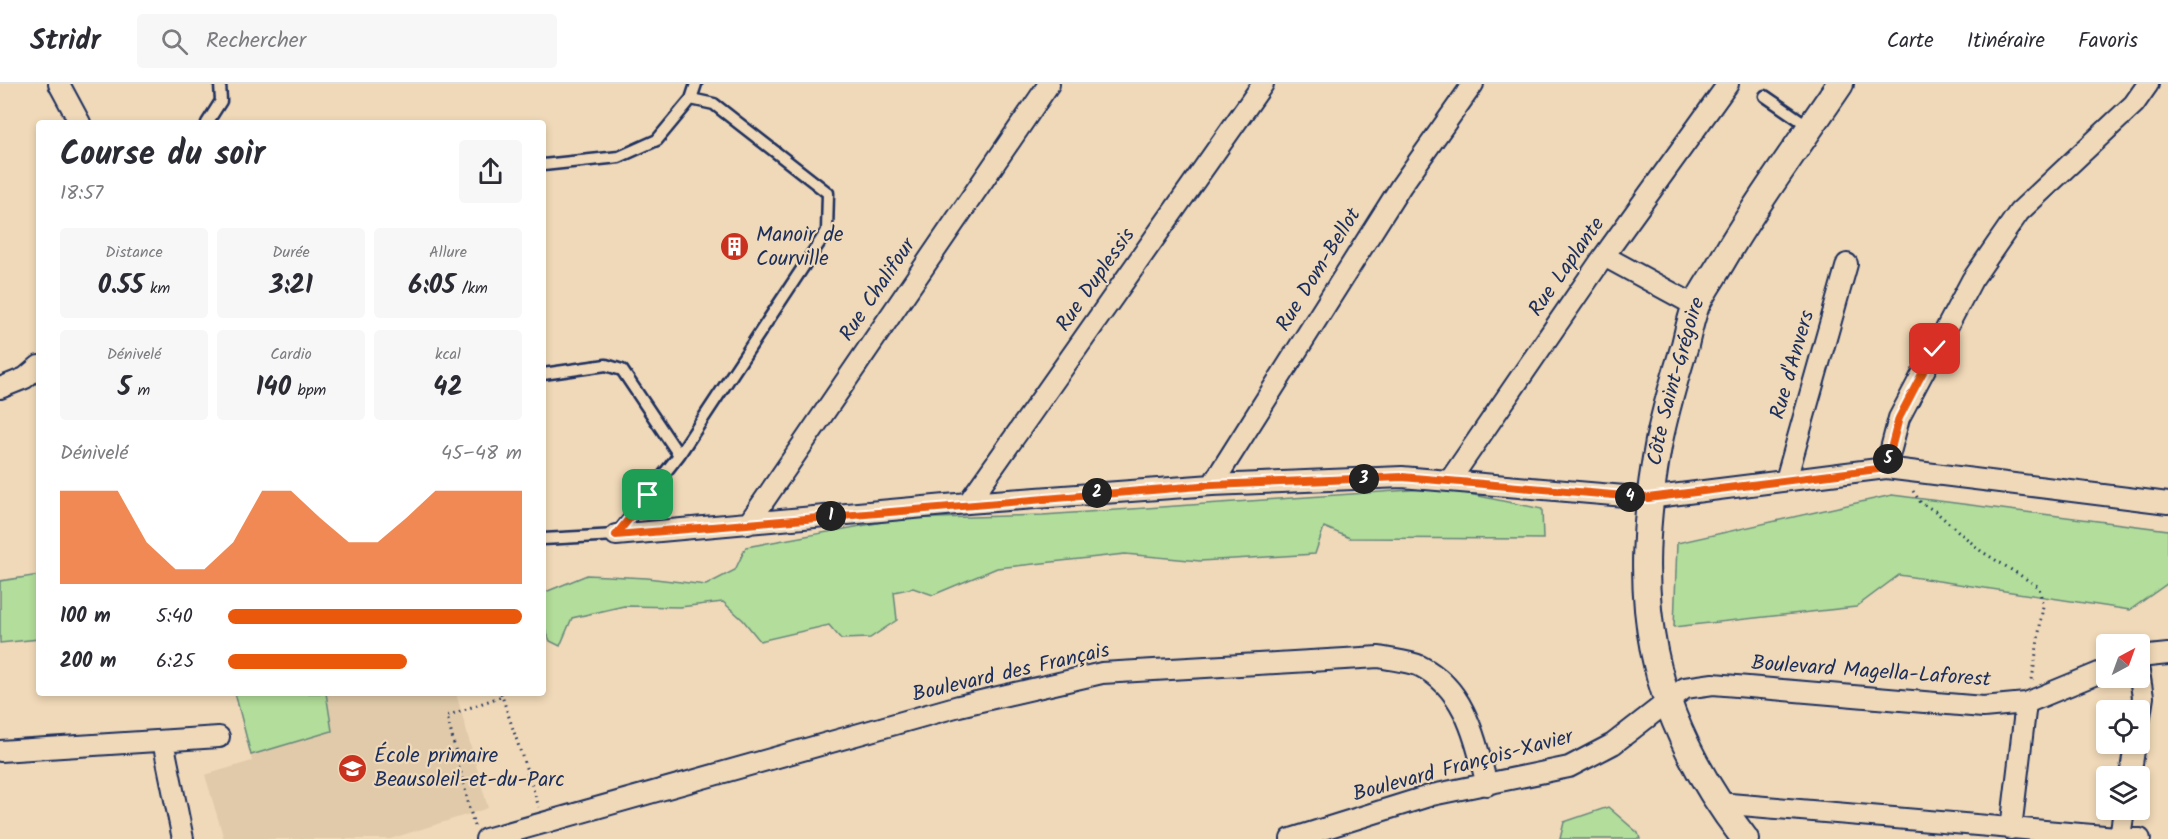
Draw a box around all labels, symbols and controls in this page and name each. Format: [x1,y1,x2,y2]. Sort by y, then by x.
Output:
search box [137,14,557,68]
text: Stridr [30,19,101,64]
text: Rechercher [206,24,306,59]
icon: search [158,25,191,58]
text: Carte [1887,25,1934,58]
text: Itinéraire [1967,25,2045,58]
text: Favoris [2078,25,2138,58]
text: Course du soir [60,129,265,182]
button: share [459,140,522,203]
text: 18:57 [60,178,103,210]
street label: Rue Dom-Bellot [1268,201,1371,338]
street label: Rue Laplante [1520,210,1614,324]
place label: Manoir de Courville [756,219,844,276]
street label: Rue Duplessis [1048,221,1144,339]
building icon: Manoir de Courville [719,231,751,263]
street label: Rue Chalifour [831,231,925,348]
text: Distance [105,240,163,265]
text: Durée [272,240,310,265]
text: Allure [429,240,467,265]
text: 0.55 [98,265,144,307]
text: 3:21 [269,265,313,307]
text: 6:05 [408,265,455,307]
text: km [144,276,170,301]
text: /km [455,276,488,301]
street label: Côte Saint-Grégoire [1639,290,1714,468]
street label: Rue d'Anvers [1762,307,1824,423]
pin [1909,323,1960,374]
icon: check [1918,332,1951,365]
text: Dénivelé [107,342,161,367]
text: Cardio [270,342,312,367]
text: kcal [435,342,461,367]
text: 5 [118,367,131,409]
text: 140 [256,367,291,409]
text: 42 [433,367,463,409]
text: m [131,378,150,403]
text: bpm [291,378,326,403]
text: Dénivelé [60,438,128,470]
text: 45–48 m [441,438,522,470]
pin: 5 [1873,444,1903,474]
text: 5 [1884,446,1892,471]
pin: 3 [1349,464,1379,494]
text: 3 [1360,466,1368,491]
pin [622,469,673,520]
icon: arrive [631,478,664,511]
pin: 2 [1082,478,1112,508]
text: 2 [1092,480,1102,505]
pin: 4 [1615,482,1645,512]
text: 4 [1626,484,1634,509]
pin: 1 [816,501,846,531]
text: 1 [829,503,833,528]
text: 100 m [60,601,111,633]
text: 5:40 [156,601,193,633]
street label: Boulevard des Français [909,634,1113,712]
north arrow [2096,634,2150,688]
map controls [2096,634,2150,820]
text: 200 m [60,646,116,678]
text: 6:25 [156,646,194,678]
street label: Boulevard Magella-Laforest [1750,647,1993,697]
button: locate [2096,700,2150,754]
street label: Boulevard François-Xavier [1349,720,1578,811]
place label: École primaire Beausoleil-et-du-Parc [374,740,565,797]
school or university icon: École primaire Beausoleil-et-du-Parc [337,752,369,784]
button: layers [2096,766,2150,820]

